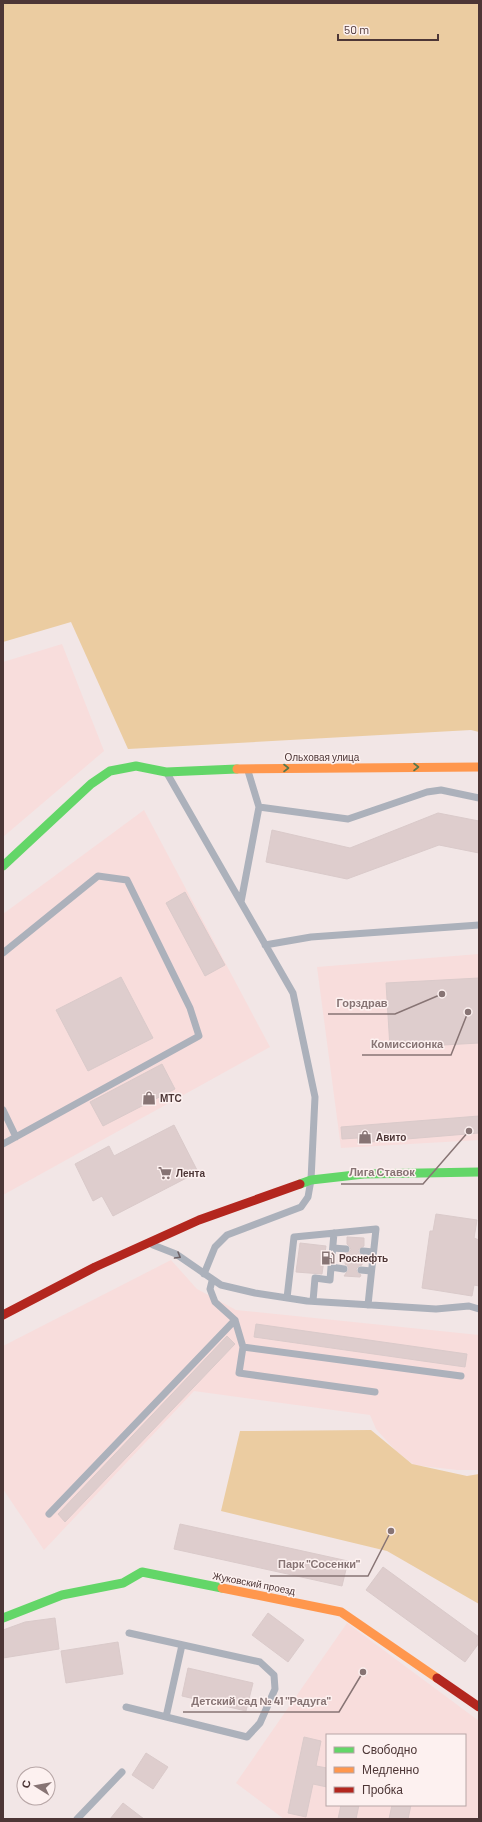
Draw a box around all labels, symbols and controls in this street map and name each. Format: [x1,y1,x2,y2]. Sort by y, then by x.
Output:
scale bar [338,16,438,42]
text: 50 m [344,22,369,36]
street label: Ольховая улица [285,751,360,763]
one-way arrow [413,763,419,771]
one-way arrow [283,764,289,772]
callout: Горздрав [328,991,395,1014]
text: Горздрав [336,996,388,1009]
callout: Комиссионка [362,1032,451,1055]
text: Комиссионка [371,1037,444,1050]
shop icon: МТС [141,1090,157,1106]
place label: МТС [160,1092,182,1104]
shop icon: Авито [357,1129,373,1145]
place label: Авито [376,1131,406,1143]
callout: Лига Ставок [341,1161,423,1184]
supermarket icon: Лента [157,1165,173,1181]
text: Лига Ставок [349,1165,415,1178]
place label: Лента [176,1167,206,1179]
fuel station icon: Роснефть [320,1250,336,1266]
one-way arrow [174,1251,181,1259]
place label: Роснефть [339,1252,388,1264]
callout: Парк "Сосенки" [270,1553,368,1576]
text: Парк "Сосенки" [278,1557,360,1570]
street label: Жуковский проезд [212,1569,297,1597]
callout: Детский сад № 41 "Радуга" [183,1689,339,1712]
text: Детский сад № 41 "Радуга" [191,1694,331,1707]
legend [326,1734,466,1806]
text: Свободно [362,1742,417,1757]
text: Медленно [362,1762,419,1777]
north arrow [16,1766,56,1806]
text: С [19,1779,33,1789]
text: Пробка [362,1782,403,1797]

